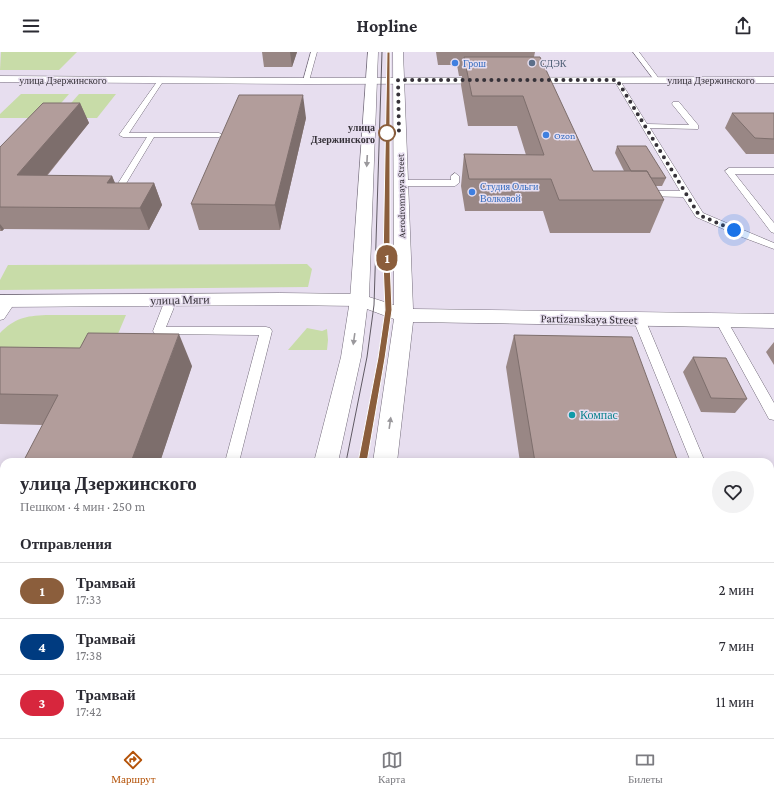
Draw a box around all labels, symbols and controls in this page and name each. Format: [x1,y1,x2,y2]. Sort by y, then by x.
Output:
icon: menu [20,15,42,37]
icon: share [732,15,754,37]
text: Hopline [357,16,417,36]
marker: Грош [450,58,460,68]
place label: Грош [463,58,486,69]
marker: СДЭК [527,58,537,68]
place label: СДЭК [540,58,567,69]
street label: улица Дзержинского [19,75,107,86]
street label: улица Дзержинского [667,75,755,86]
place label: улица Дзержинского [311,122,375,145]
marker: улица Дзержинского [378,124,396,142]
marker: Ozon [541,130,551,140]
place label: Ozon [554,130,576,141]
street label: Aerodromnaya Street [395,153,407,238]
one-way arrow [364,155,371,167]
place label: Студия Ольги Волковой [480,181,539,204]
marker: Студия Ольги Волковой [467,187,477,197]
your location [724,220,744,240]
line badge: 1 [374,245,400,271]
text: 1 [384,250,390,266]
street label: улица Мяги [150,292,210,308]
street label: Partizanskaya Street [540,311,639,327]
one-way arrow [351,333,357,345]
place label: Компас [580,408,618,422]
marker: Компас [567,410,577,420]
one-way arrow [387,417,393,429]
button: heart [712,471,754,513]
text: улица Дзержинского [20,473,197,494]
text: Пешком · 4 мин · 250 m [20,499,145,514]
text: Отправления [20,536,112,552]
text: Трамвай [76,575,136,591]
text: 2 мин [718,582,754,598]
text: 1 [39,583,45,599]
text: 17:33 [76,592,101,607]
text: Трамвай [76,631,136,647]
text: 7 мин [719,638,754,654]
text: 4 [38,639,46,655]
text: 17:38 [76,648,102,663]
text: Трамвай [76,687,136,703]
text: 11 мин [716,694,754,710]
text: 3 [39,695,45,711]
text: 17:42 [76,704,102,719]
tab: Маршрут [111,749,156,785]
tab: Карта [378,749,405,785]
tab: Билеты [628,749,663,785]

